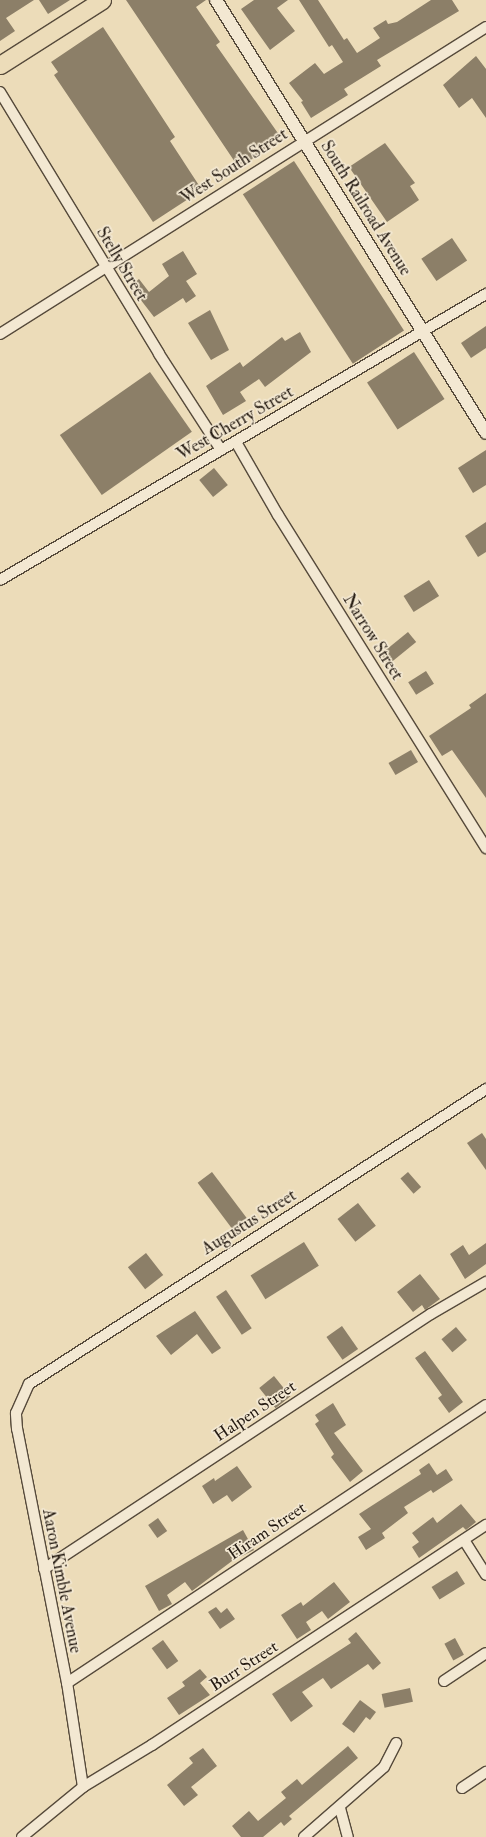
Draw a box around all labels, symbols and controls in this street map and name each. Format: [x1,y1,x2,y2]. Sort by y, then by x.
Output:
street label: West South Street [177,124,291,208]
street label: South Railroad Avenue [316,137,416,279]
street label: Stelly Street [92,223,152,305]
street label: West Cherry Street [173,381,297,465]
street label: Narrow Street [339,590,407,684]
street label: Augustus Street [198,1185,300,1259]
street label: Halpen Street [210,1376,300,1446]
street label: Hiram Street [224,1498,310,1564]
street label: Aaron Kimble Avenue [38,1507,86,1655]
street label: Burr Street [206,1636,282,1696]

